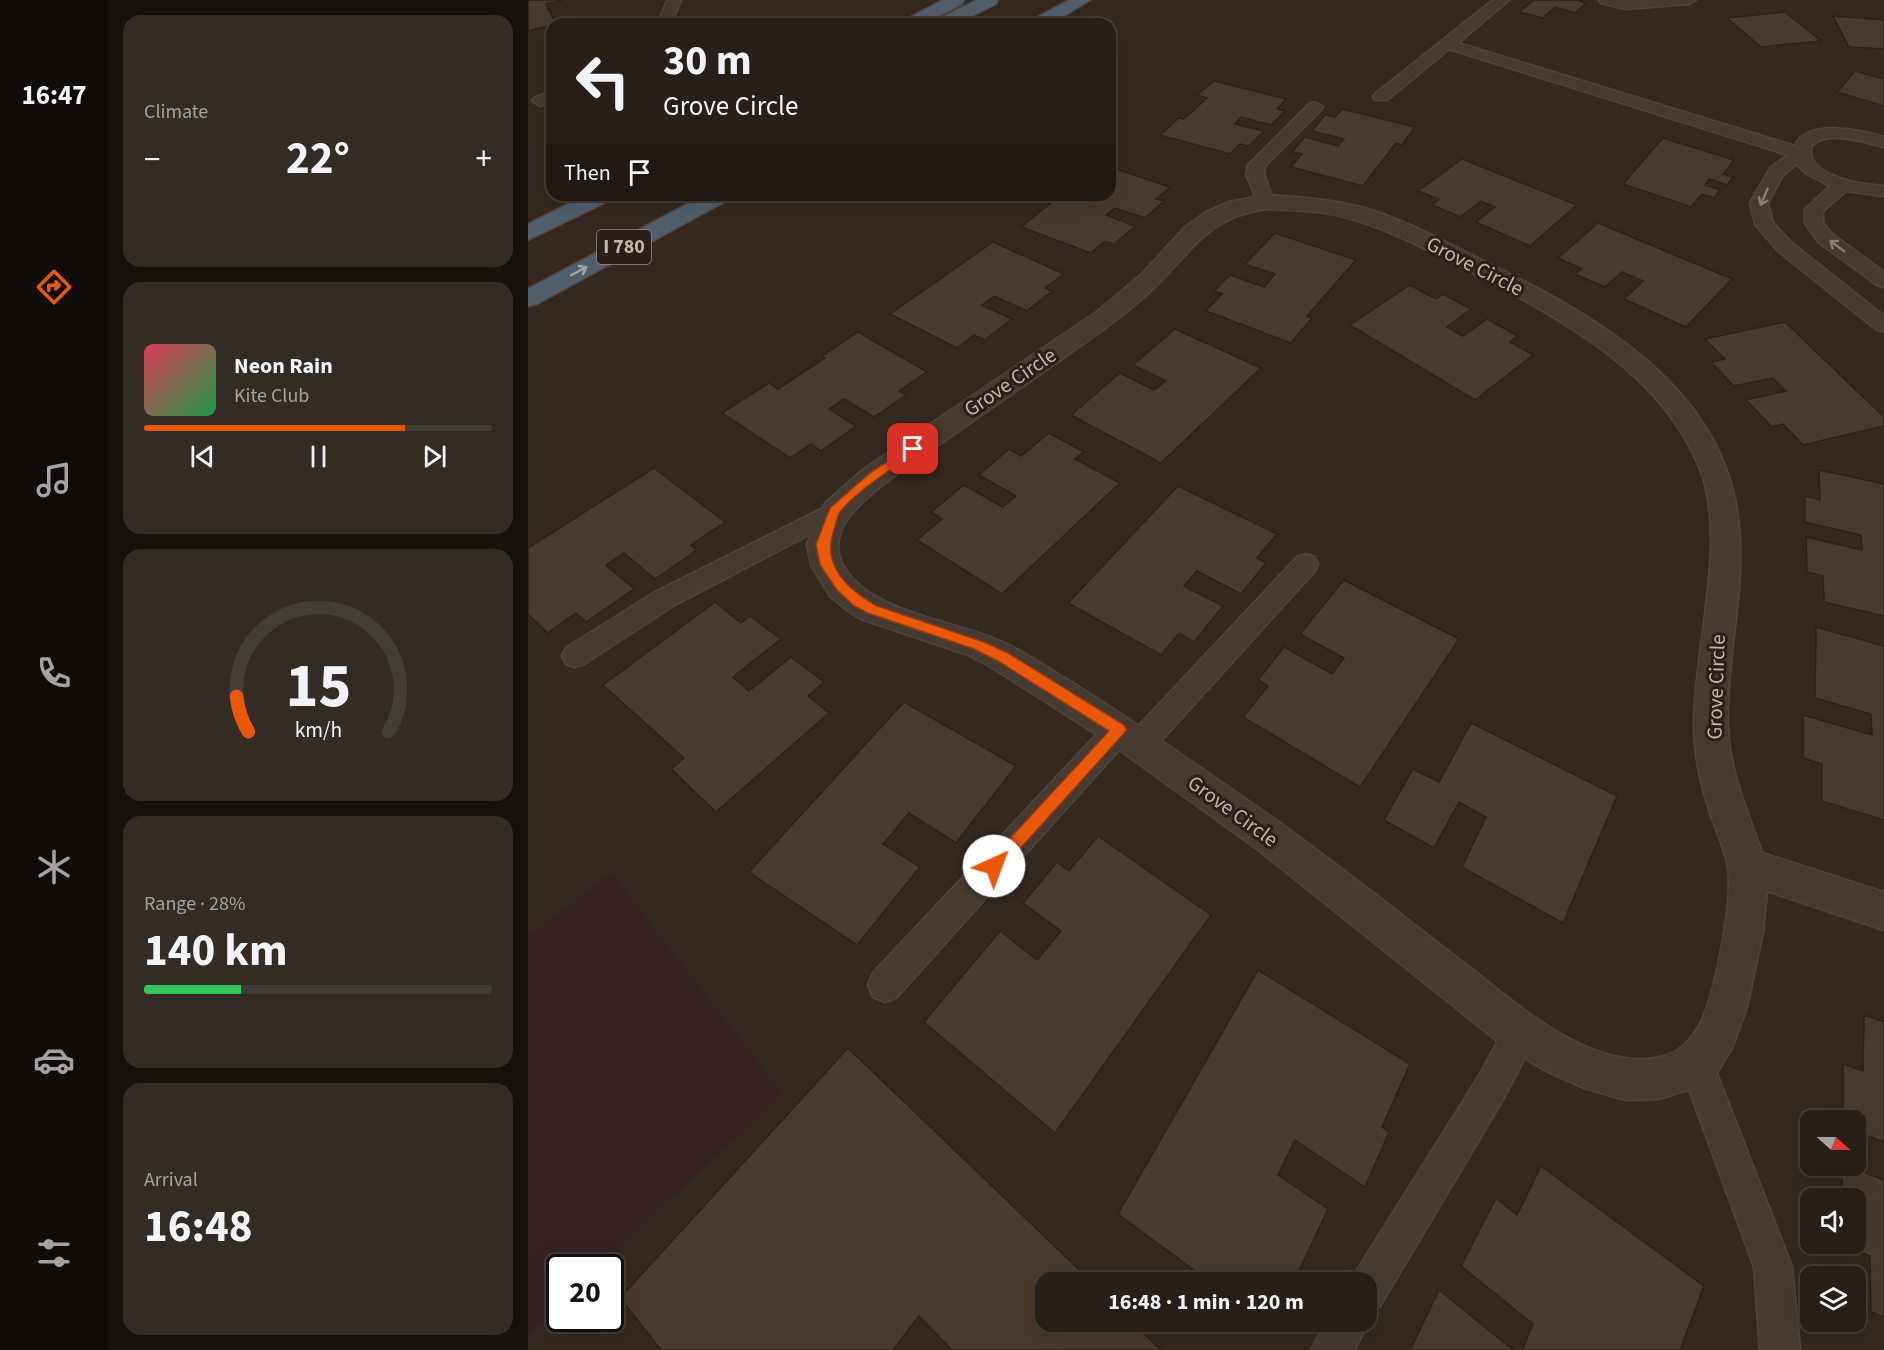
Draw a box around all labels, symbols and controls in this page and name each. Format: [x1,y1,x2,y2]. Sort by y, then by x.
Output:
text: 30 m [663,31,752,91]
icon: left [564,42,642,120]
text: 16:47 [21,76,87,115]
text: Grove Circle [663,87,798,126]
text: Climate [144,98,208,126]
text: 22° [286,127,350,191]
text: − [144,136,160,183]
text: + [476,136,492,183]
icon: arrive [623,156,656,189]
text: Then [564,157,611,189]
one-way arrow [1758,187,1769,205]
street label: Grove Circle [1421,229,1529,303]
road number: I 780 [597,230,651,264]
one-way arrow [1829,240,1845,253]
one-way arrow [570,265,588,276]
icon: directions [33,266,75,308]
street label: Grove Circle [958,340,1062,424]
text: Neon Rain [234,350,333,382]
text: Kite Club [234,382,309,410]
pin [887,423,938,474]
icon: arrive [896,432,929,465]
icon: previous [186,440,219,473]
icon: pause [302,440,335,473]
icon: next [418,440,451,473]
icon: music [33,459,75,501]
street label: Grove Circle [1699,634,1733,740]
text: 15 [285,642,351,731]
icon: phone [33,652,75,694]
text: km/h [294,715,342,746]
street label: Grove Circle [1182,768,1284,854]
position arrow [962,834,1026,898]
icon: climate [33,846,75,888]
text: Range · 28% [144,890,245,918]
text: 140 km [144,919,288,983]
icon: car [33,1039,75,1081]
north arrow [1800,1110,1866,1176]
map controls [1800,1110,1866,1332]
text: Arrival [144,1166,198,1194]
button: sound [1800,1188,1866,1254]
text: 16:48 [144,1195,253,1259]
icon: filters [33,1232,75,1274]
speed limit sign: 20 [546,1254,624,1332]
button: layers [1800,1266,1866,1332]
text: 16:48 · 1 min · 120 m [1108,1286,1304,1318]

